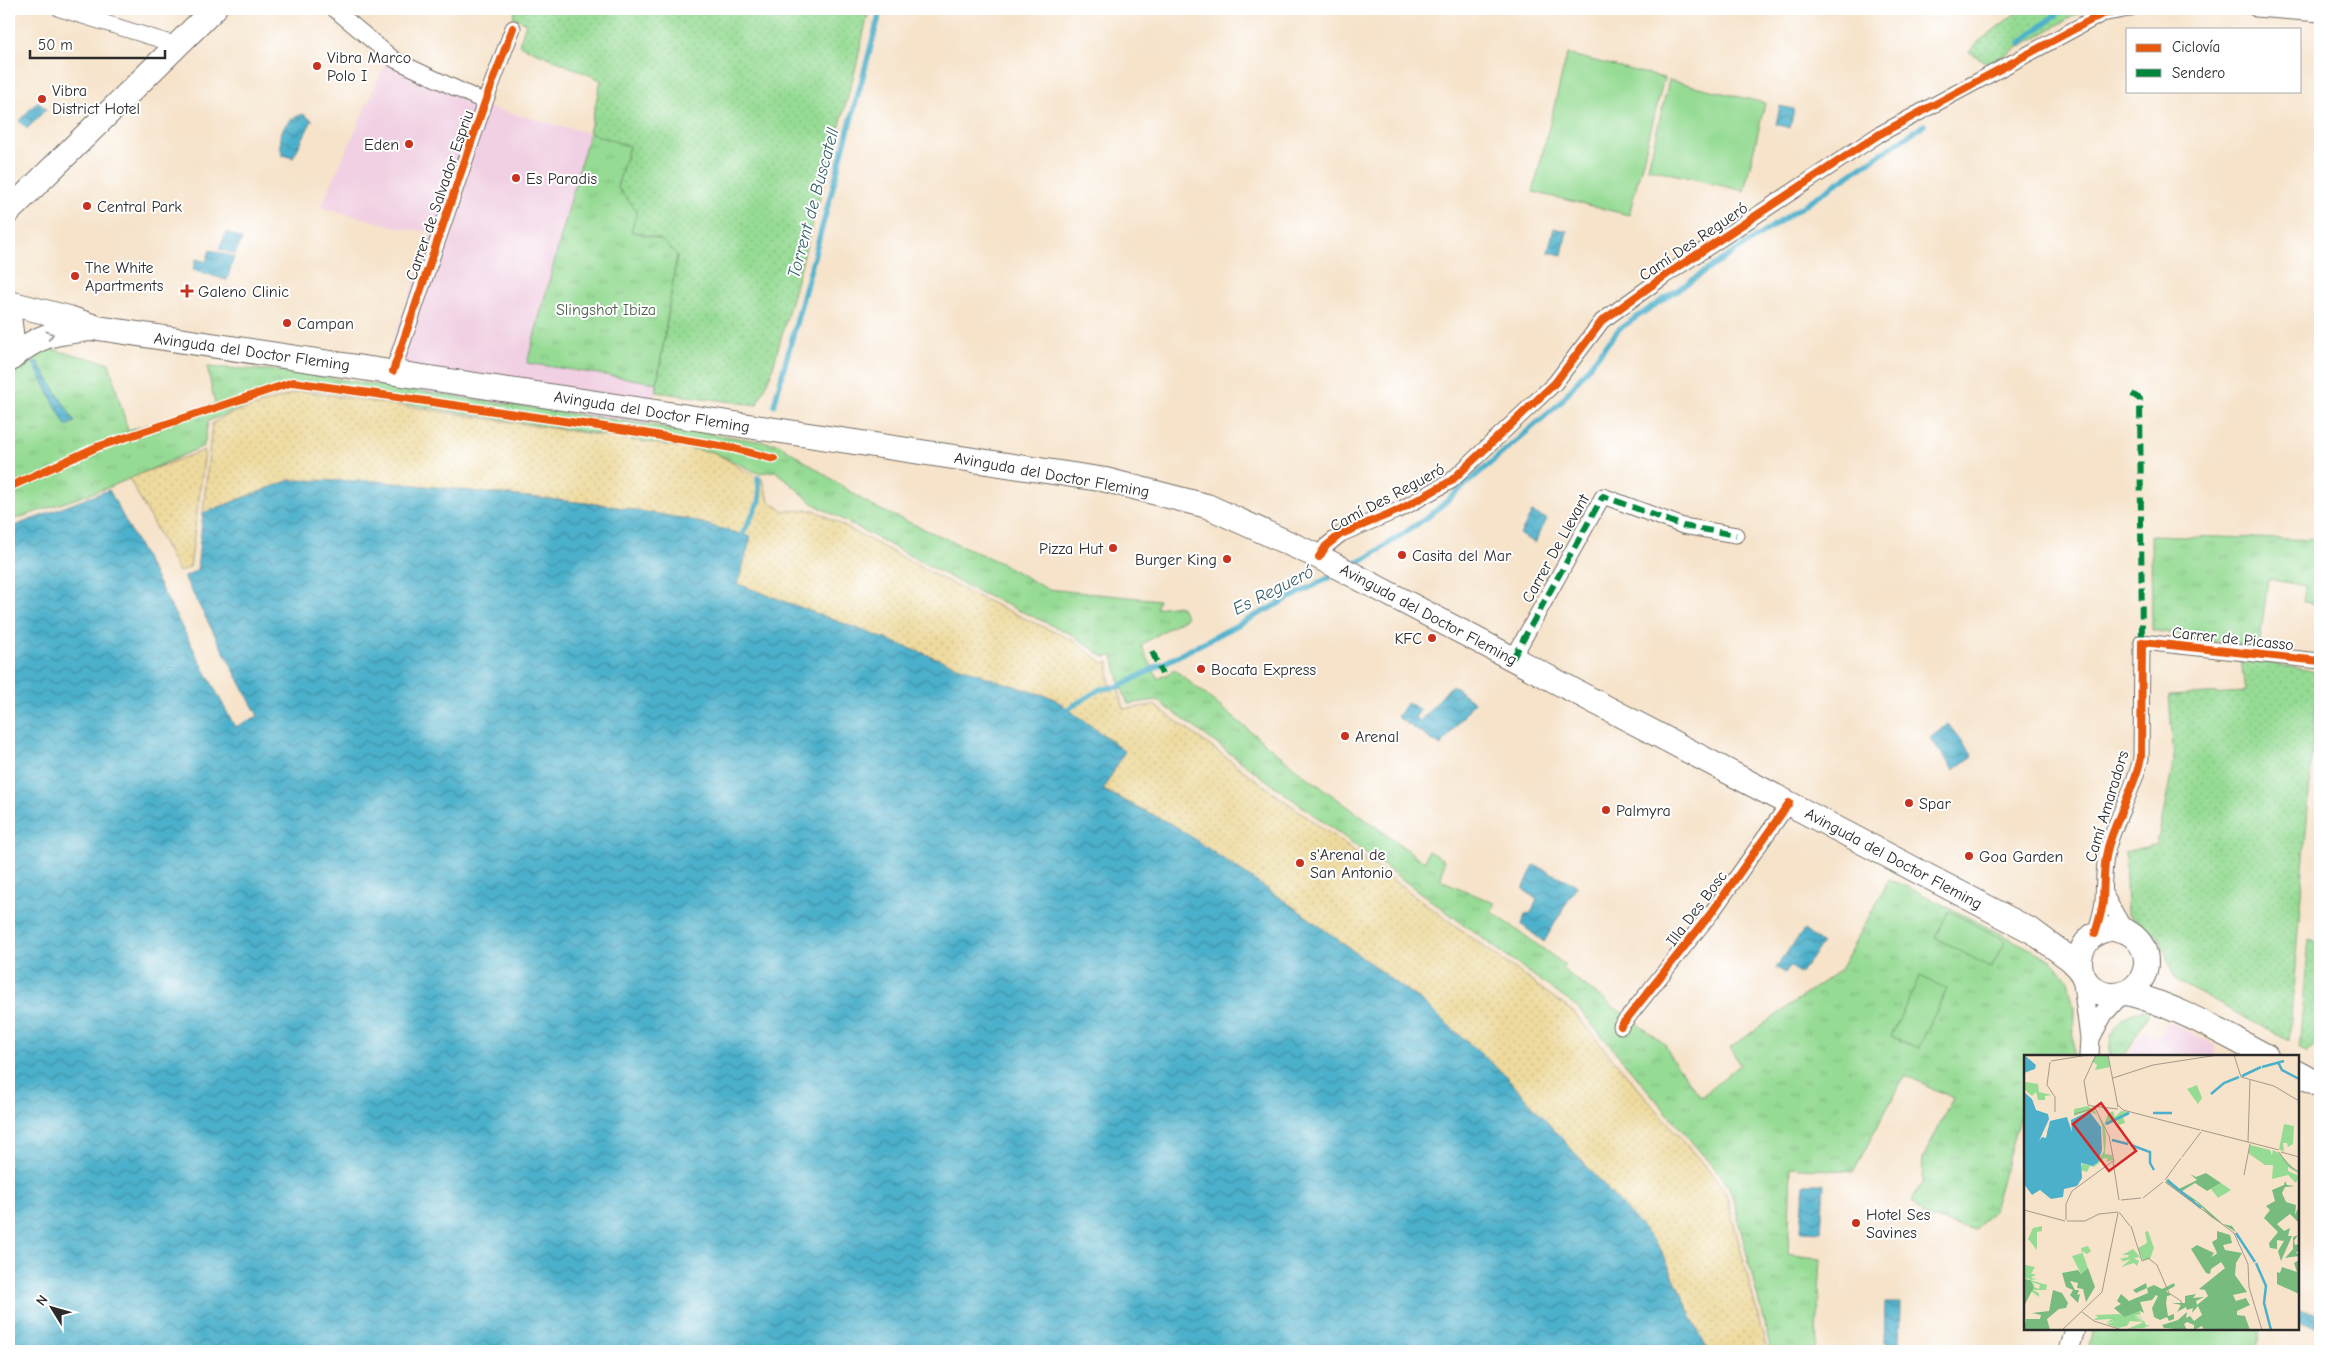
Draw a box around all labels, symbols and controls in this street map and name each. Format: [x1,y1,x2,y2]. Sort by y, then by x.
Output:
scale bar [30,28,165,60]
legend [2126,28,2302,92]
text: 50 m [38,36,73,54]
text: Ciclovía [2172,38,2220,56]
place label: Vibra Marco Polo I [327,49,411,85]
marker: Vibra Marco Polo I [311,60,323,72]
text: Sendero [2172,64,2225,82]
place label: Vibra District Hotel [52,82,140,118]
marker: Vibra District Hotel [36,93,48,105]
street label: Carrer de Salvador Espriu [402,108,478,283]
water label: Torrent de Buscatell [783,125,844,281]
place label: Eden [364,136,399,154]
marker: Eden [403,138,415,150]
place label: Es Paradis [526,170,598,188]
marker: Es Paradis [510,172,522,184]
place label: Central Park [97,198,182,216]
street label: Camí Des Regueró [1636,199,1751,285]
marker: Central Park [81,200,93,212]
place label: The White Apartments [85,259,164,295]
marker: The White Apartments [69,270,81,282]
place label: Galeno Clinic [198,283,289,301]
marker: Galeno Clinic [180,284,194,298]
park label: Slingshot Ibiza [556,301,656,319]
place label: Campan [297,315,354,333]
marker: Campan [281,317,293,329]
street label: Avinguda del Doctor Fleming [153,329,351,375]
one-way arrow [45,330,54,341]
street label: Avinguda del Doctor Fleming [553,388,751,436]
street label: Avinguda del Doctor Fleming [953,449,1151,501]
street label: Camí Des Regueró [1327,460,1448,536]
street label: Carrer De Llevant [1519,491,1593,606]
place label: Pizza Hut [1039,540,1103,558]
marker: Pizza Hut [1107,542,1119,554]
place label: Casita del Mar [1412,547,1512,565]
marker: Casita del Mar [1396,549,1408,561]
place label: Burger King [1135,551,1217,569]
marker: Burger King [1221,553,1233,565]
street label: Avinguda del Doctor Fleming [1337,560,1520,669]
water label: Es Regueró [1229,561,1318,620]
street label: Carrer de Picasso [2171,624,2295,654]
place label: KFC [1394,630,1422,648]
marker: KFC [1426,632,1438,644]
place label: Bocata Express [1211,661,1316,679]
marker: Bocata Express [1195,663,1207,675]
place label: Arenal [1355,728,1399,746]
marker: Arenal [1339,730,1351,742]
street label: Camí Amaradors [2081,748,2133,864]
place label: Spar [1919,795,1952,813]
marker: Spar [1903,797,1915,809]
place label: Palmyra [1616,802,1671,820]
marker: Palmyra [1600,804,1612,816]
street label: Avinguda del Doctor Fleming [1802,804,1985,913]
place label: s'Arenal de San Antonio [1310,846,1393,882]
place label: Goa Garden [1979,848,2063,866]
marker: Goa Garden [1963,850,1975,862]
marker: s'Arenal de San Antonio [1294,857,1306,869]
street label: Illa Des Bosc [1663,867,1731,950]
inset map [2024,1055,2299,1330]
place label: Hotel Ses Savines [1866,1206,1931,1242]
marker: Hotel Ses Savines [1850,1217,1862,1229]
north arrow [28,1282,78,1332]
text: N [32,1292,52,1309]

